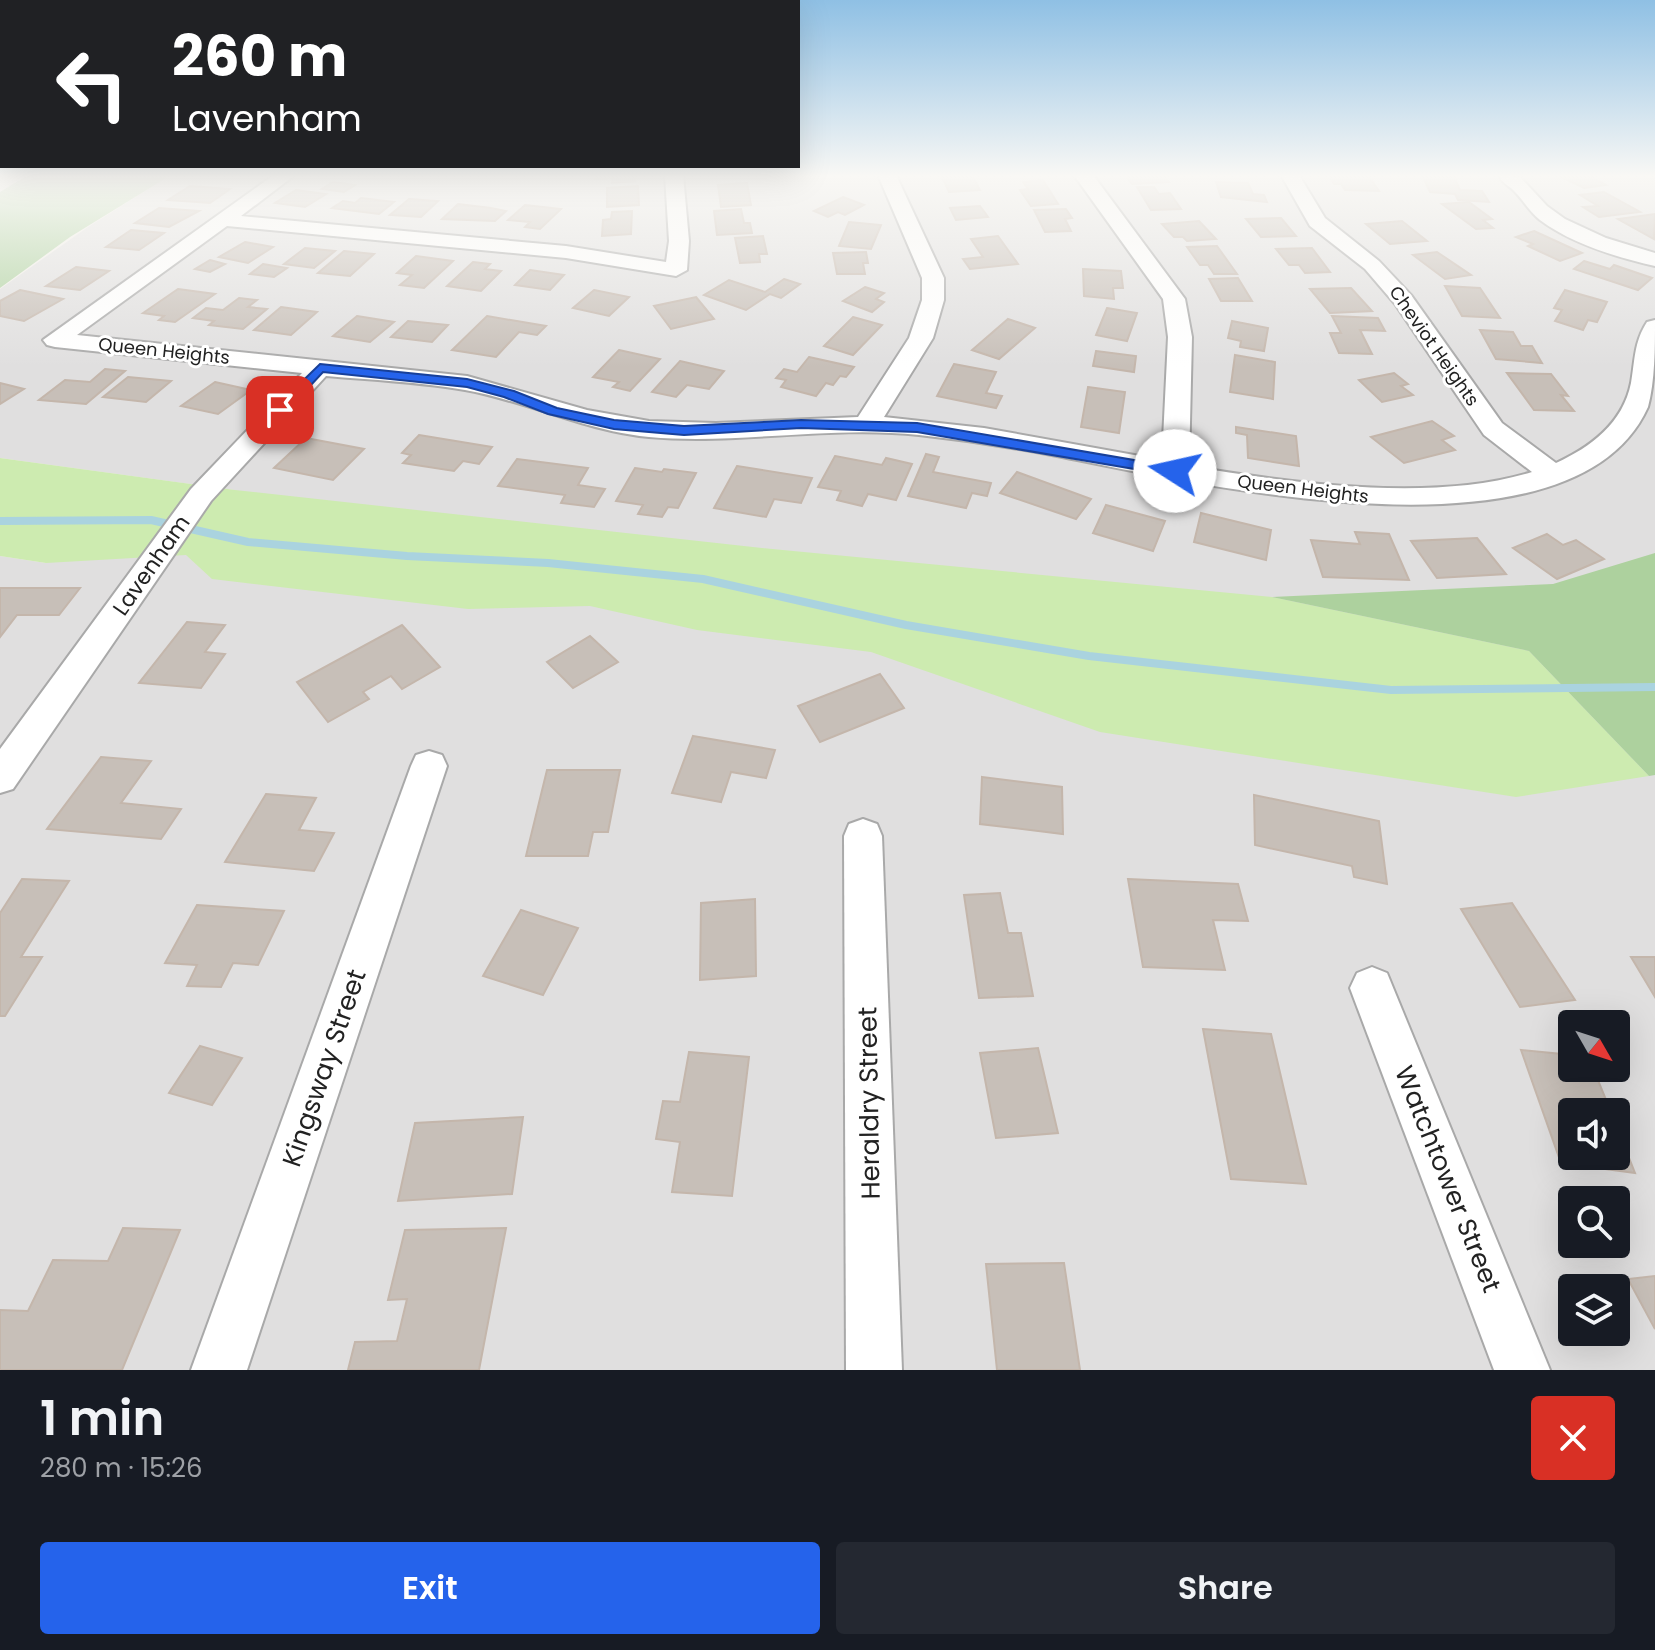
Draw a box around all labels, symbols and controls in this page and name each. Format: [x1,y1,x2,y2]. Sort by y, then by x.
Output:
text: 260 m [172,17,347,96]
icon: left [40,32,144,136]
text: Lavenham [172,93,362,144]
street label: Cheviot Heights [1384,281,1485,411]
street label: Queen Heights [97,331,231,370]
pin [246,376,314,444]
icon: arrive [258,388,302,432]
position arrow [1133,429,1217,513]
street label: Queen Heights [1236,468,1370,509]
street label: Lavenham [105,509,197,622]
street label: Kingsway Street [273,965,375,1171]
street label: Heraldry Street [849,1006,889,1200]
north arrow [1558,1010,1630,1082]
map controls [1558,1010,1630,1346]
street label: Watchtower Street [1386,1060,1510,1298]
button: sound [1558,1098,1630,1170]
button: search [1558,1186,1630,1258]
button: layers [1558,1274,1630,1346]
text: 1 min [40,1385,164,1452]
button: close [1531,1396,1615,1480]
text: 280 m · 15:26 [40,1450,202,1486]
button: Exit [40,1542,820,1634]
button: Share [836,1542,1615,1634]

